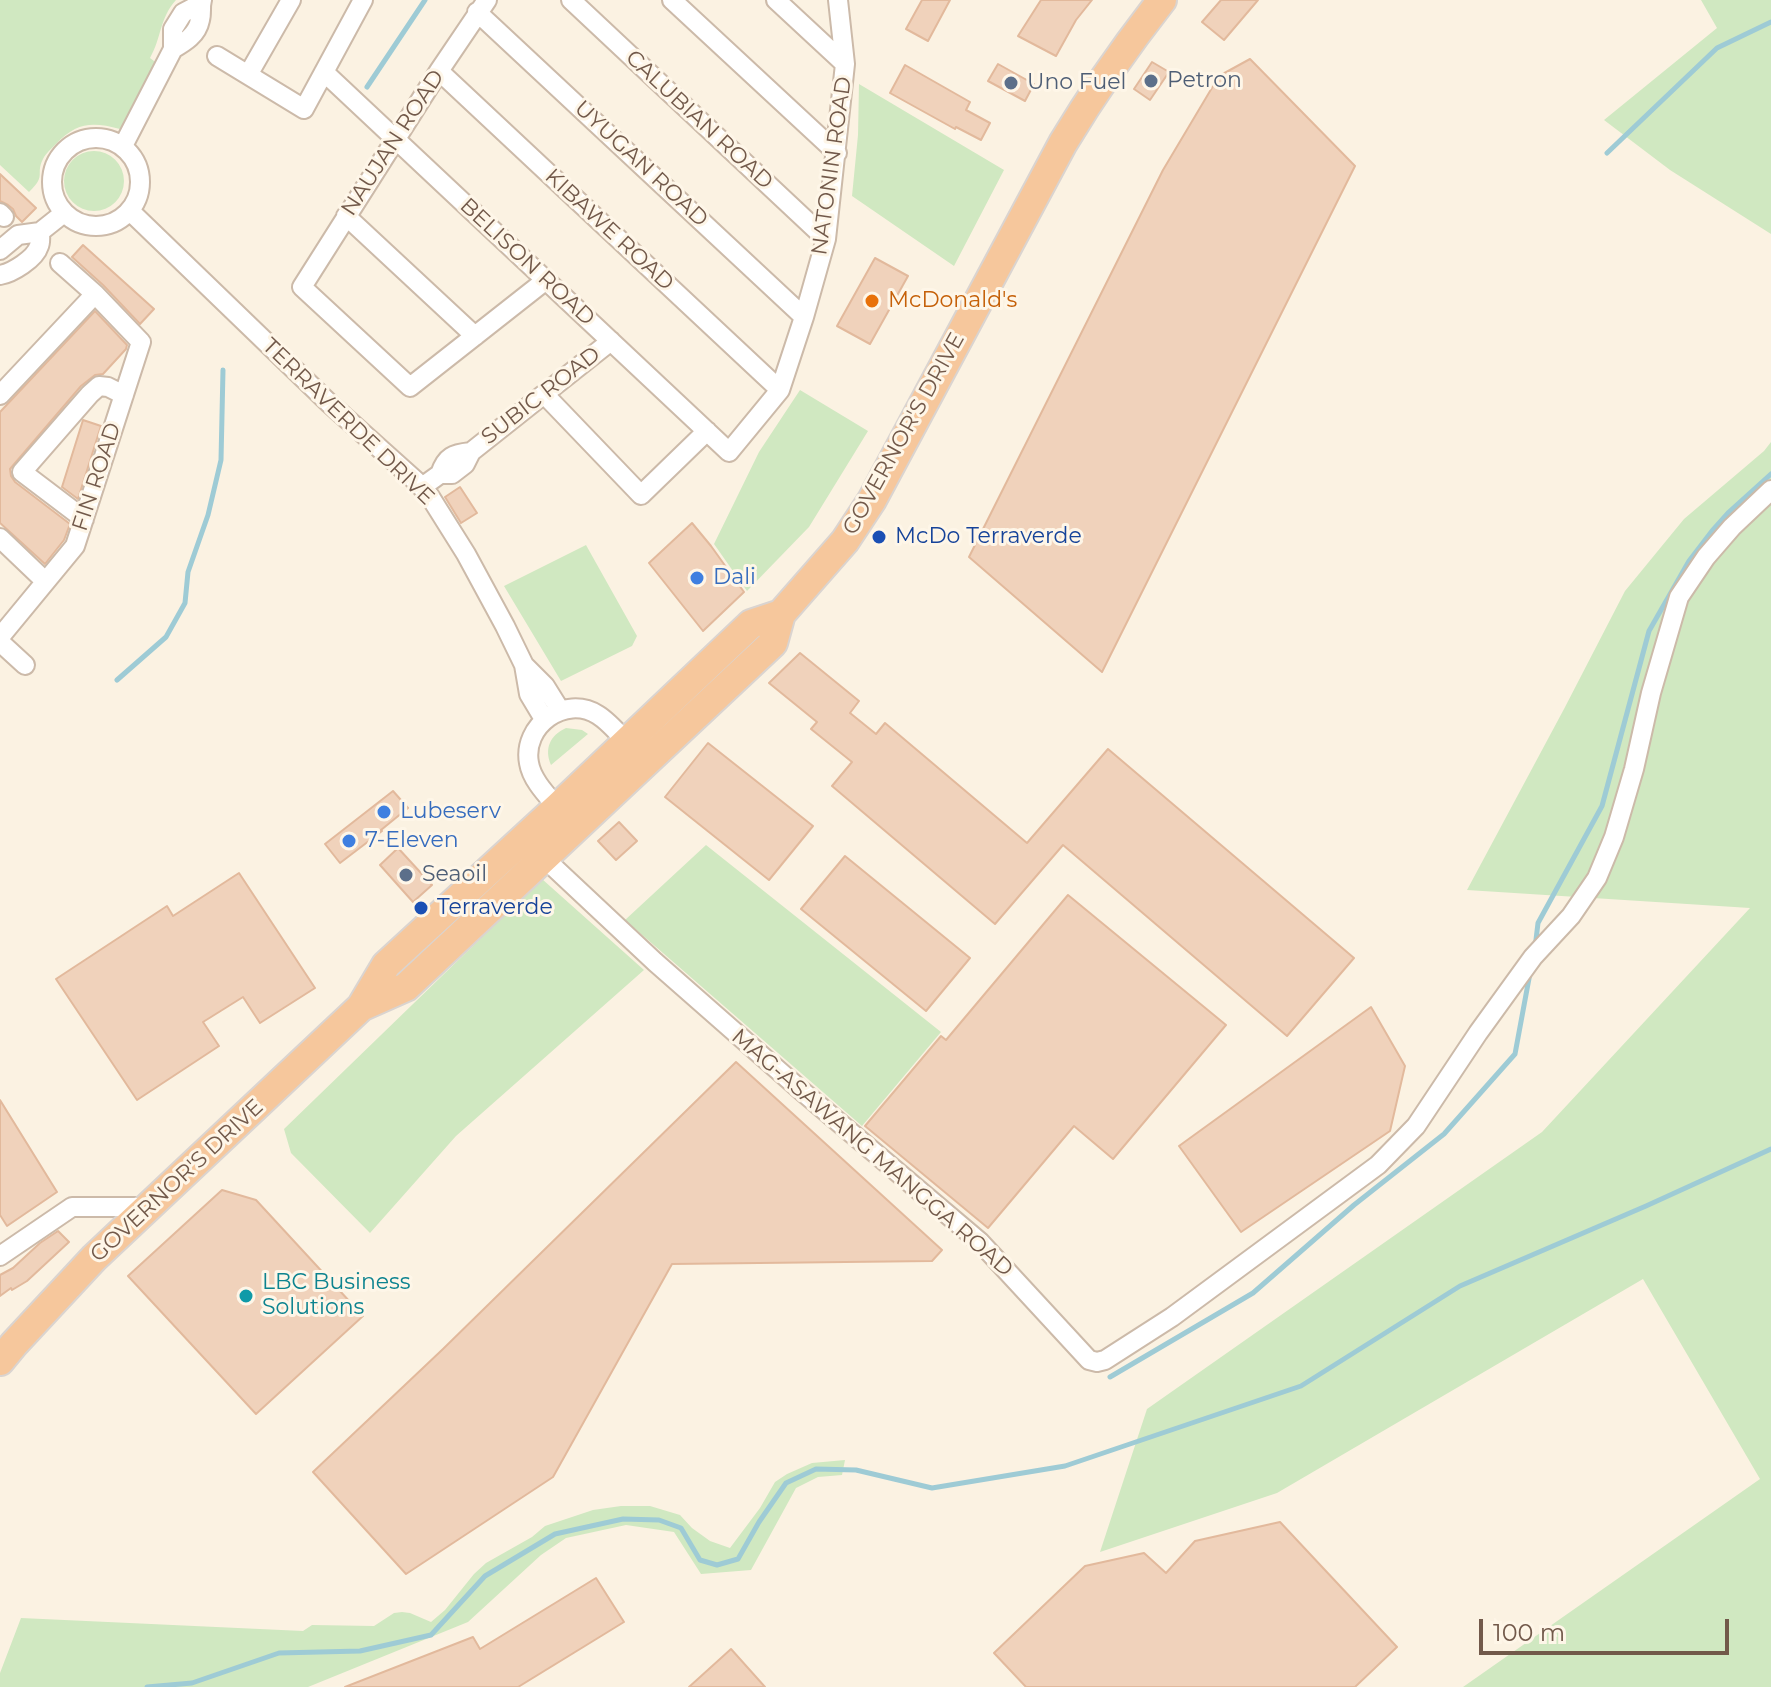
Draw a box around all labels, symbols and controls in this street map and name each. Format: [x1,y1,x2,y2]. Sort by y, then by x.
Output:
street label: CALUBIAN ROAD [620,45,778,195]
street label: NAUJAN ROAD [336,65,450,221]
place label: Petron [1167,68,1242,94]
place label: Uno Fuel [1027,70,1126,96]
marker: Petron [1142,72,1160,90]
marker: Uno Fuel [1002,74,1020,92]
street label: NATONIN ROAD [806,75,858,257]
street label: UYUGAN ROAD [569,95,713,233]
street label: KIBAWE ROAD [539,164,679,296]
street label: BELISON ROAD [454,193,600,331]
place label: McDonald's [888,288,1017,314]
marker: McDonald's [863,292,881,310]
street label: GOVERNOR'S DRIVE [837,328,971,540]
street label: TERRAVERDE DRIVE [257,333,439,511]
street label: SUBIC ROAD [476,341,606,451]
street label: FIN ROAD [67,420,127,534]
place label: McDo Terraverde [895,524,1082,550]
marker: McDo Terraverde [870,528,888,546]
place label: Dali [713,565,756,591]
marker: Dali [688,569,706,587]
place label: Lubeserv [400,799,501,825]
marker: Lubeserv [375,803,393,821]
place label: 7-Eleven [365,828,459,854]
marker: 7-Eleven [340,832,358,850]
place label: Seaoil [422,862,487,888]
marker: Seaoil [397,866,415,884]
place label: Terraverde [437,895,553,921]
marker: Terraverde [412,899,430,917]
street label: MAG-ASAWANG MANGGA ROAD [726,1024,1018,1282]
street label: GOVERNOR'S DRIVE [85,1094,269,1268]
place label: LBC Business Solutions [262,1270,411,1322]
marker: LBC Business Solutions [237,1287,255,1305]
scale bar [1483,1603,1733,1653]
text: 100 m [1493,1618,1565,1647]

